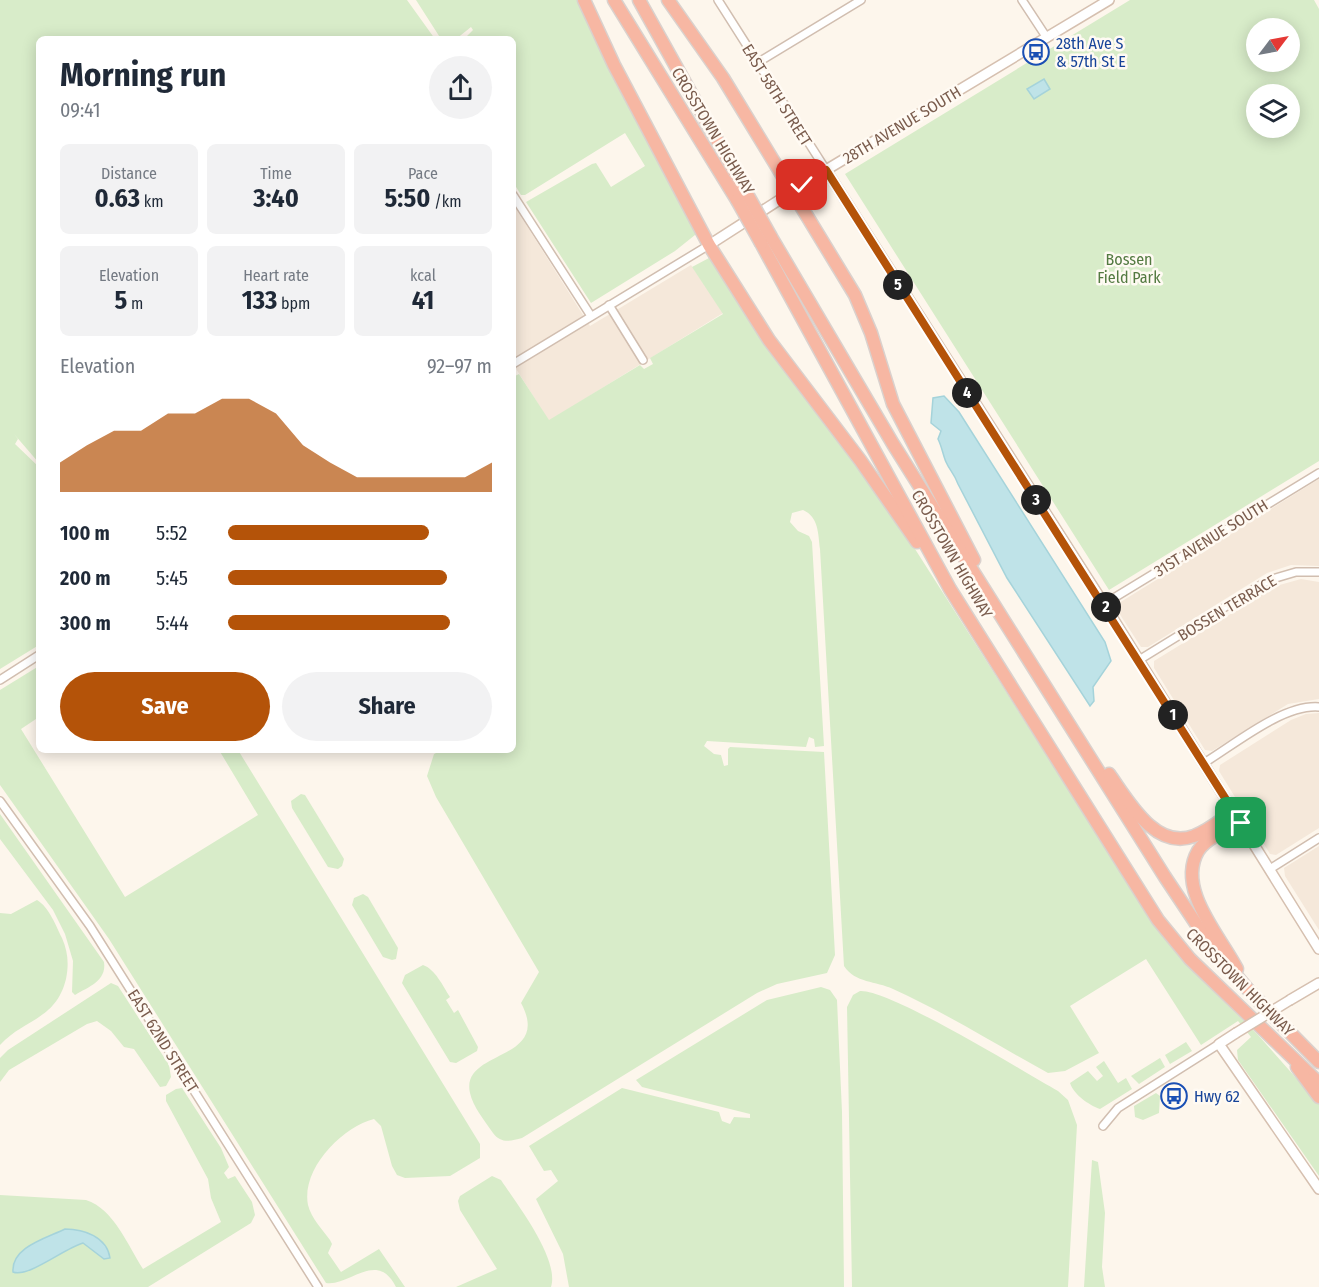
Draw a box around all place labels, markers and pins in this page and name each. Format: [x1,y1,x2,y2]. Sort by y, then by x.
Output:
place label: 28th Ave S & 57th St E [1056,34,1126,71]
bus stop icon: 28th Ave S & 57th St E [1021,37,1051,67]
pin [776,159,827,210]
pin: 5 [883,270,913,300]
pin: 4 [952,378,982,408]
pin: 3 [1021,485,1051,515]
pin: 2 [1091,592,1121,622]
pin: 1 [1158,700,1188,730]
pin [1215,797,1266,848]
bus stop icon: Hwy 62 [1159,1081,1189,1111]
place label: Hwy 62 [1194,1087,1240,1106]

